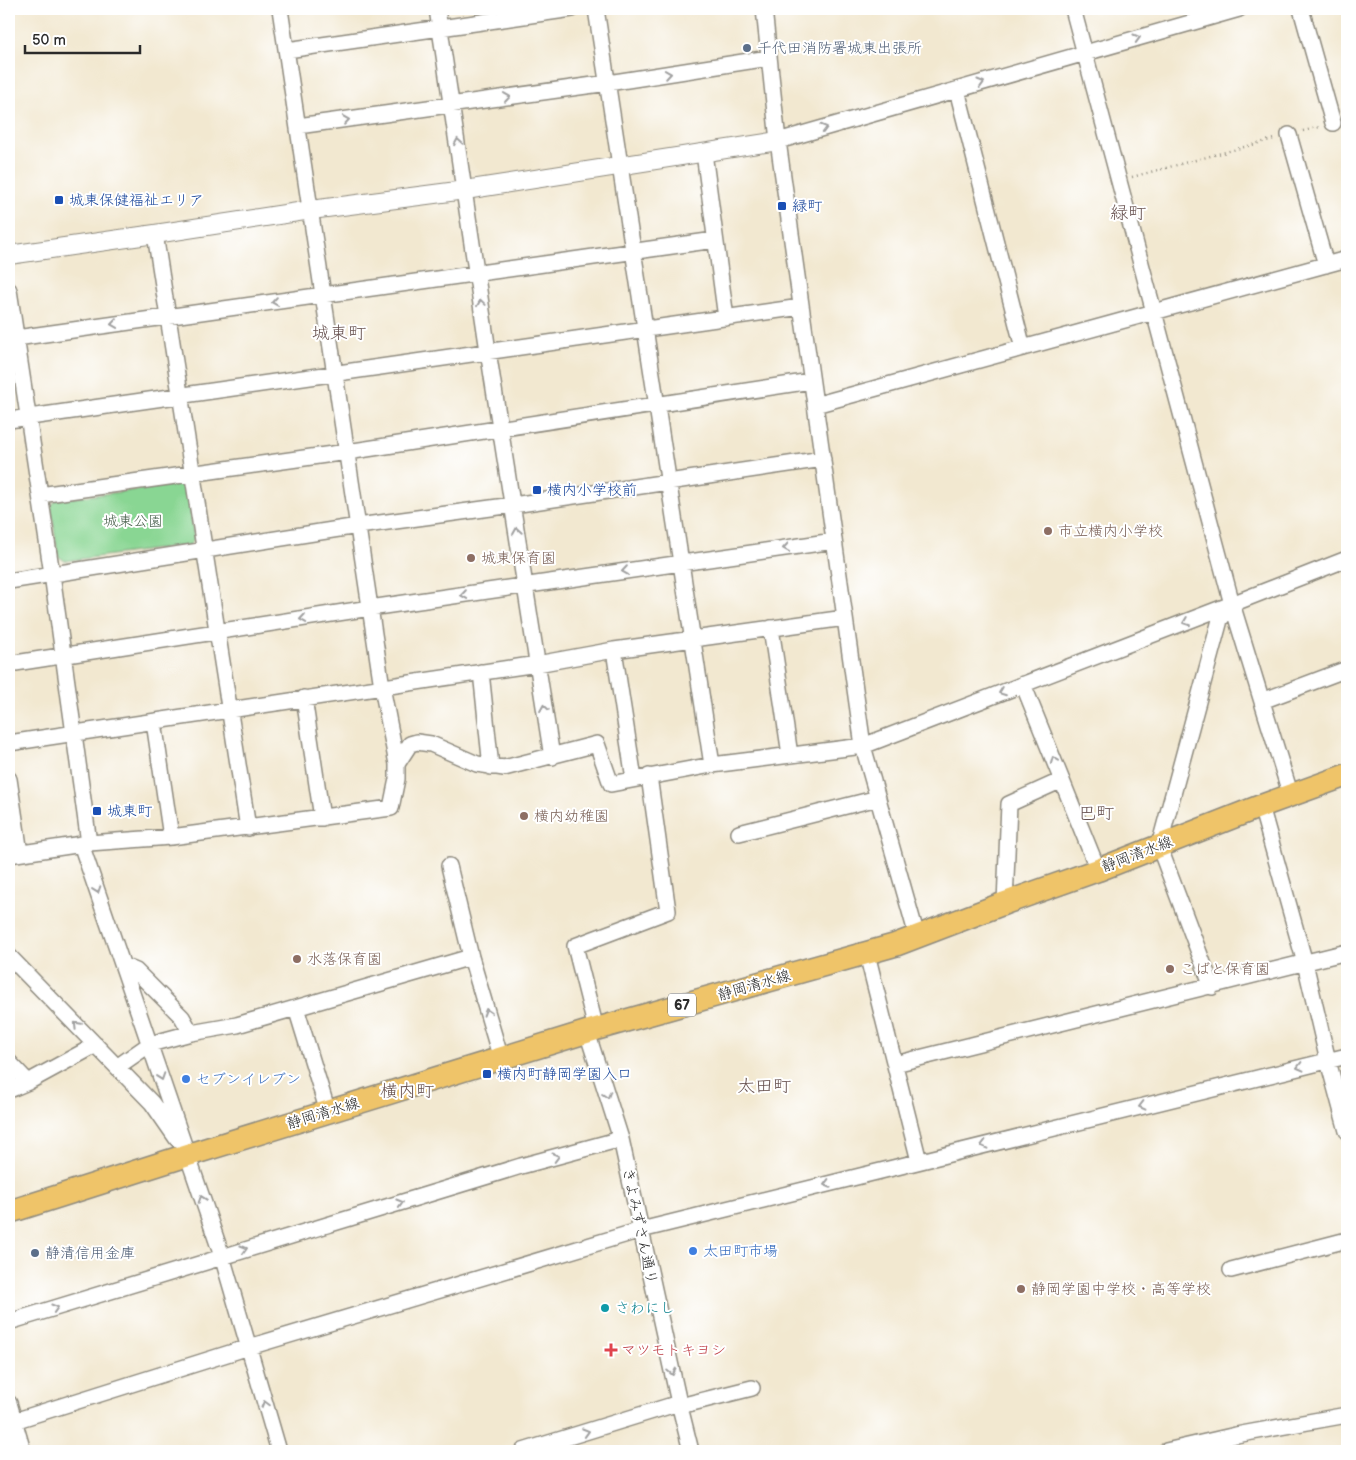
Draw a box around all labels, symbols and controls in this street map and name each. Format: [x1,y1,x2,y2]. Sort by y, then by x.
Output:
scale bar [25,22,140,54]
text: 50 m [32,31,66,50]
one-way arrow [1132,33,1140,43]
place label: 千代田消防署城東出張所 [757,39,922,58]
marker: 千代田消防署城東出張所 [741,42,753,54]
one-way arrow [664,69,672,79]
one-way arrow [976,78,984,88]
one-way arrow [504,92,512,103]
one-way arrow [342,115,351,125]
one-way arrow [820,123,828,133]
one-way arrow [453,138,464,146]
place label: 城東保健福祉エリア [69,191,204,210]
marker: 城東保健福祉エリア [53,194,65,206]
place label: 緑町 [792,197,823,216]
marker: 緑町 [776,200,788,212]
district label: 緑町 [1110,203,1146,224]
one-way arrow [271,296,280,306]
one-way arrow [477,299,487,307]
one-way arrow [110,319,119,329]
district label: 城東町 [312,323,366,344]
place label: 横内小学校前 [547,481,637,500]
marker: 横内小学校前 [531,484,543,496]
park label: 城東公園 [103,512,163,531]
place label: 市立横内小学校 [1058,522,1163,541]
marker: 市立横内小学校 [1042,525,1054,537]
one-way arrow [512,526,522,535]
one-way arrow [781,543,790,553]
place label: 城東保育園 [481,549,556,568]
marker: 城東保育園 [465,552,477,564]
one-way arrow [621,566,629,576]
one-way arrow [460,589,468,600]
one-way arrow [299,613,308,623]
one-way arrow [1182,615,1191,626]
one-way arrow [998,686,1007,697]
one-way arrow [540,704,550,713]
one-way arrow [1050,756,1060,765]
place label: 城東町 [107,802,153,821]
district label: 巴町 [1078,803,1114,824]
marker: 城東町 [91,805,103,817]
place label: 横内幼稚園 [534,807,609,826]
marker: 横内幼稚園 [518,810,530,822]
street label: 静岡清水線 [1099,832,1176,877]
one-way arrow [91,885,101,894]
place label: 水落保育園 [307,950,382,969]
marker: 水落保育園 [291,953,303,965]
place label: こばと保育園 [1180,960,1270,979]
marker: こばと保育園 [1164,963,1176,975]
street label: 静岡清水線 [715,966,793,1005]
road number: 67 [668,994,696,1016]
one-way arrow [483,1008,493,1017]
one-way arrow [74,1022,83,1031]
one-way arrow [1296,1062,1304,1072]
place label: 横内町静岡学園入口 [497,1065,632,1084]
marker: 横内町静岡学園入口 [481,1068,493,1080]
place label: セブンイレブン [196,1070,301,1089]
one-way arrow [155,1072,165,1080]
marker: セブンイレブン [180,1073,192,1085]
district label: 太田町 [737,1076,791,1097]
district label: 横内町 [380,1081,434,1102]
one-way arrow [602,1090,612,1099]
street label: 静岡清水線 [284,1093,362,1134]
one-way arrow [1139,1101,1147,1111]
one-way arrow [980,1139,989,1150]
one-way arrow [551,1152,559,1162]
street label: きよみずさん通り [618,1166,661,1286]
one-way arrow [822,1178,831,1189]
one-way arrow [198,1195,208,1204]
one-way arrow [395,1198,403,1208]
place label: 太田町市場 [703,1242,778,1261]
place label: 静清信用金庫 [45,1244,135,1263]
one-way arrow [239,1245,248,1255]
marker: 太田町市場 [687,1245,699,1257]
marker: 静清信用金庫 [29,1247,41,1259]
place label: 静岡学園中学校・高等学校 [1031,1280,1211,1299]
marker: 静岡学園中学校・高等学校 [1015,1283,1027,1295]
place label: さわにし [615,1299,675,1318]
marker: さわにし [599,1302,611,1314]
one-way arrow [51,1303,59,1313]
place label: マツモトキヨシ [621,1341,726,1360]
marker: マツモトキヨシ [605,1344,617,1356]
one-way arrow [666,1368,677,1377]
one-way arrow [261,1401,271,1409]
one-way arrow [582,1427,590,1437]

